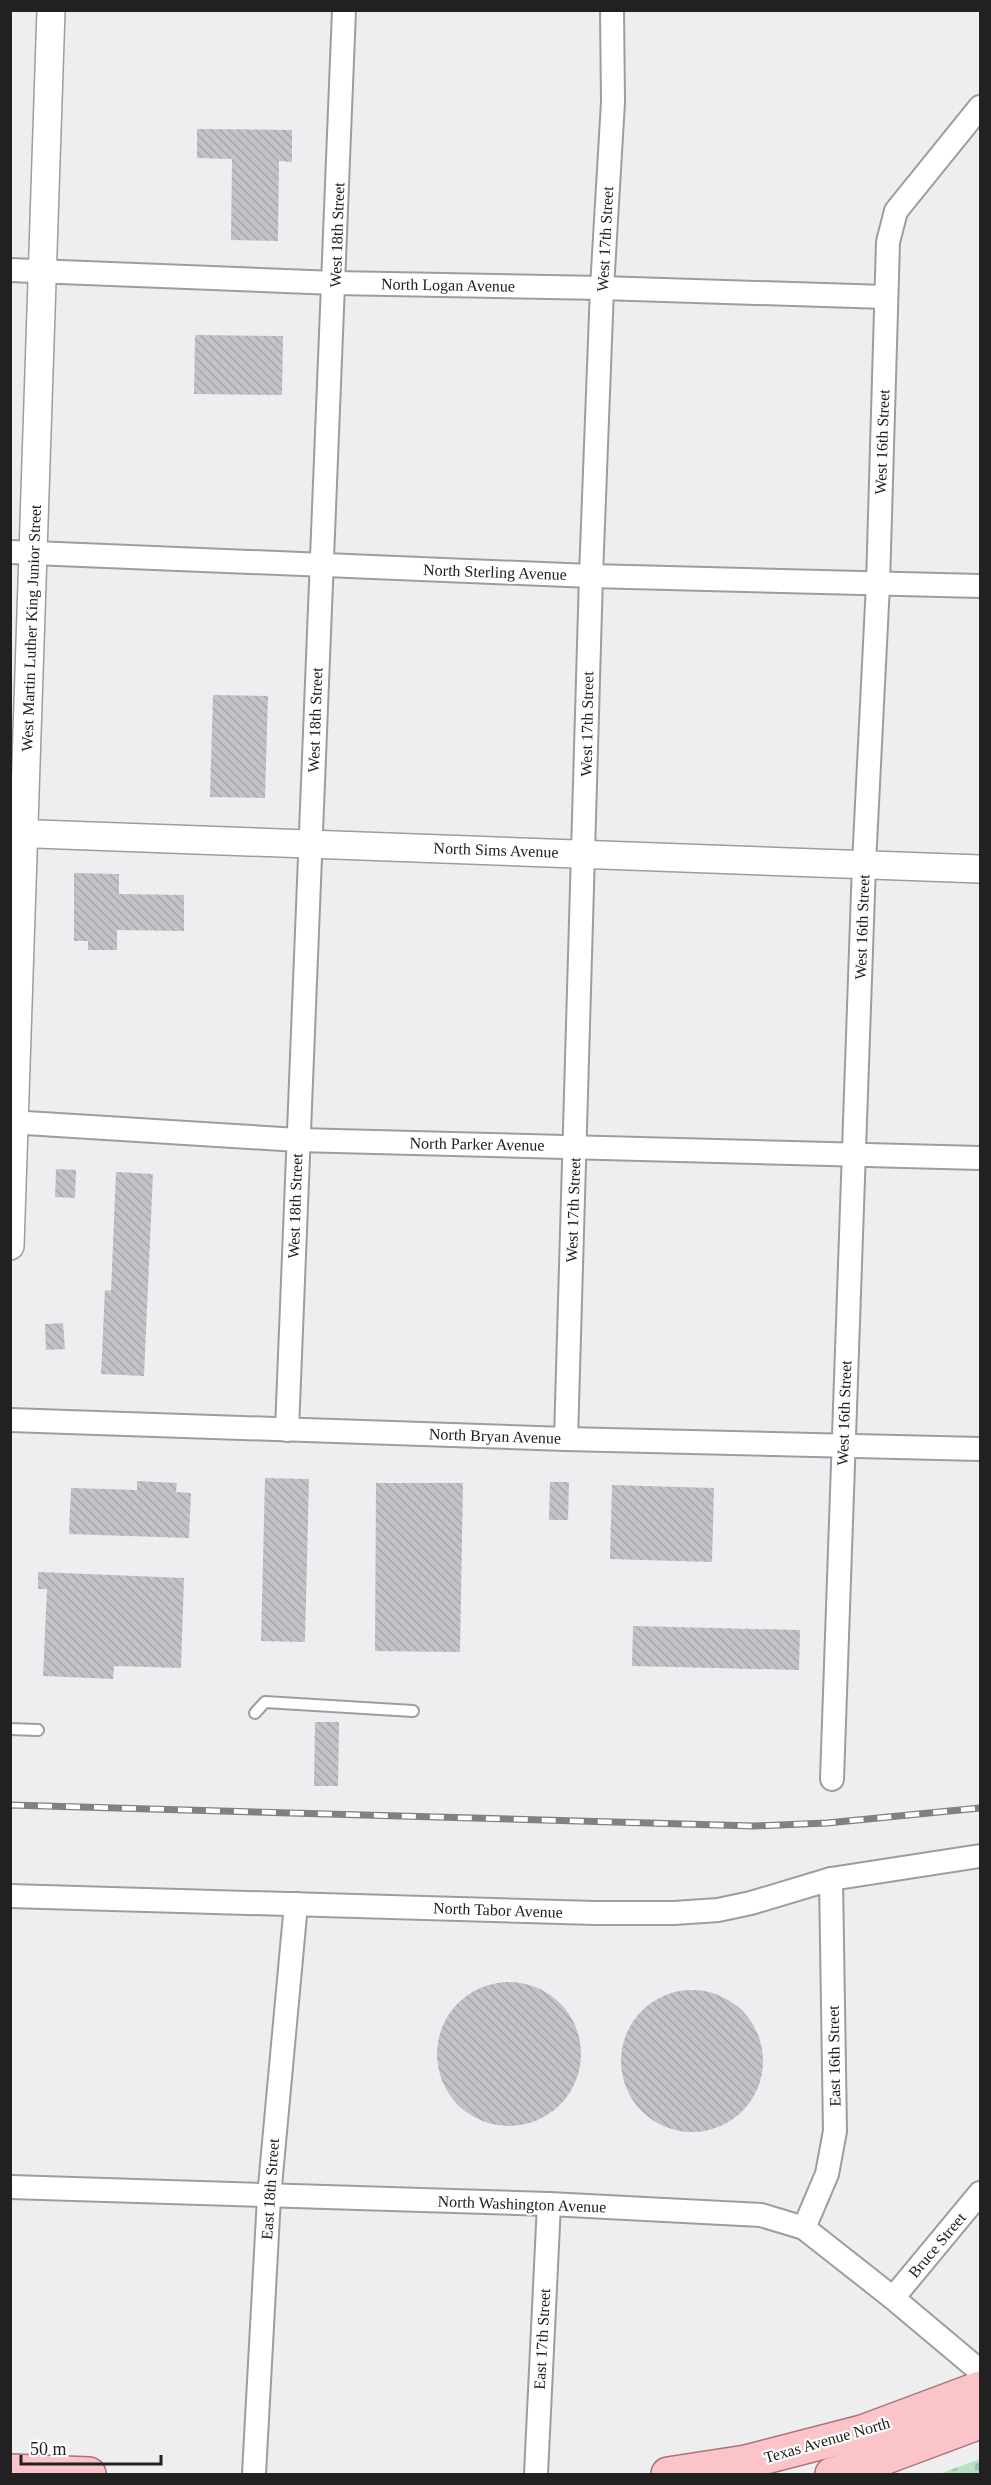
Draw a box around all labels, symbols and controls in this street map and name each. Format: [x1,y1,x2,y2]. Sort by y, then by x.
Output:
street label: West 18th Street [327,182,347,288]
street label: West 17th Street [594,185,616,292]
street label: North Logan Avenue [381,275,515,296]
street label: West 16th Street [872,389,892,495]
street label: West Martin Luther King Junior Street [18,504,45,752]
street label: North Sterling Avenue [423,561,567,584]
street label: West 18th Street [305,667,325,773]
street label: West 17th Street [578,671,596,777]
street label: North Sims Avenue [433,839,559,861]
street label: West 16th Street [852,874,872,980]
street label: North Parker Avenue [409,1134,545,1154]
street label: West 18th Street [285,1153,305,1259]
street label: West 17th Street [563,1157,583,1263]
street label: West 16th Street [834,1360,854,1466]
street label: North Bryan Avenue [429,1425,561,1448]
street label: North Tabor Avenue [433,1899,563,1921]
street label: East 16th Street [825,2005,843,2107]
street label: East 18th Street [258,2137,282,2240]
street label: North Washington Avenue [437,2193,607,2216]
street label: Bruce Street [905,2209,969,2281]
street label: East 17th Street [531,2287,553,2390]
street label: Texas Avenue North [762,2414,892,2466]
scale bar [21,2428,160,2466]
text: 50 m [30,2439,67,2459]

